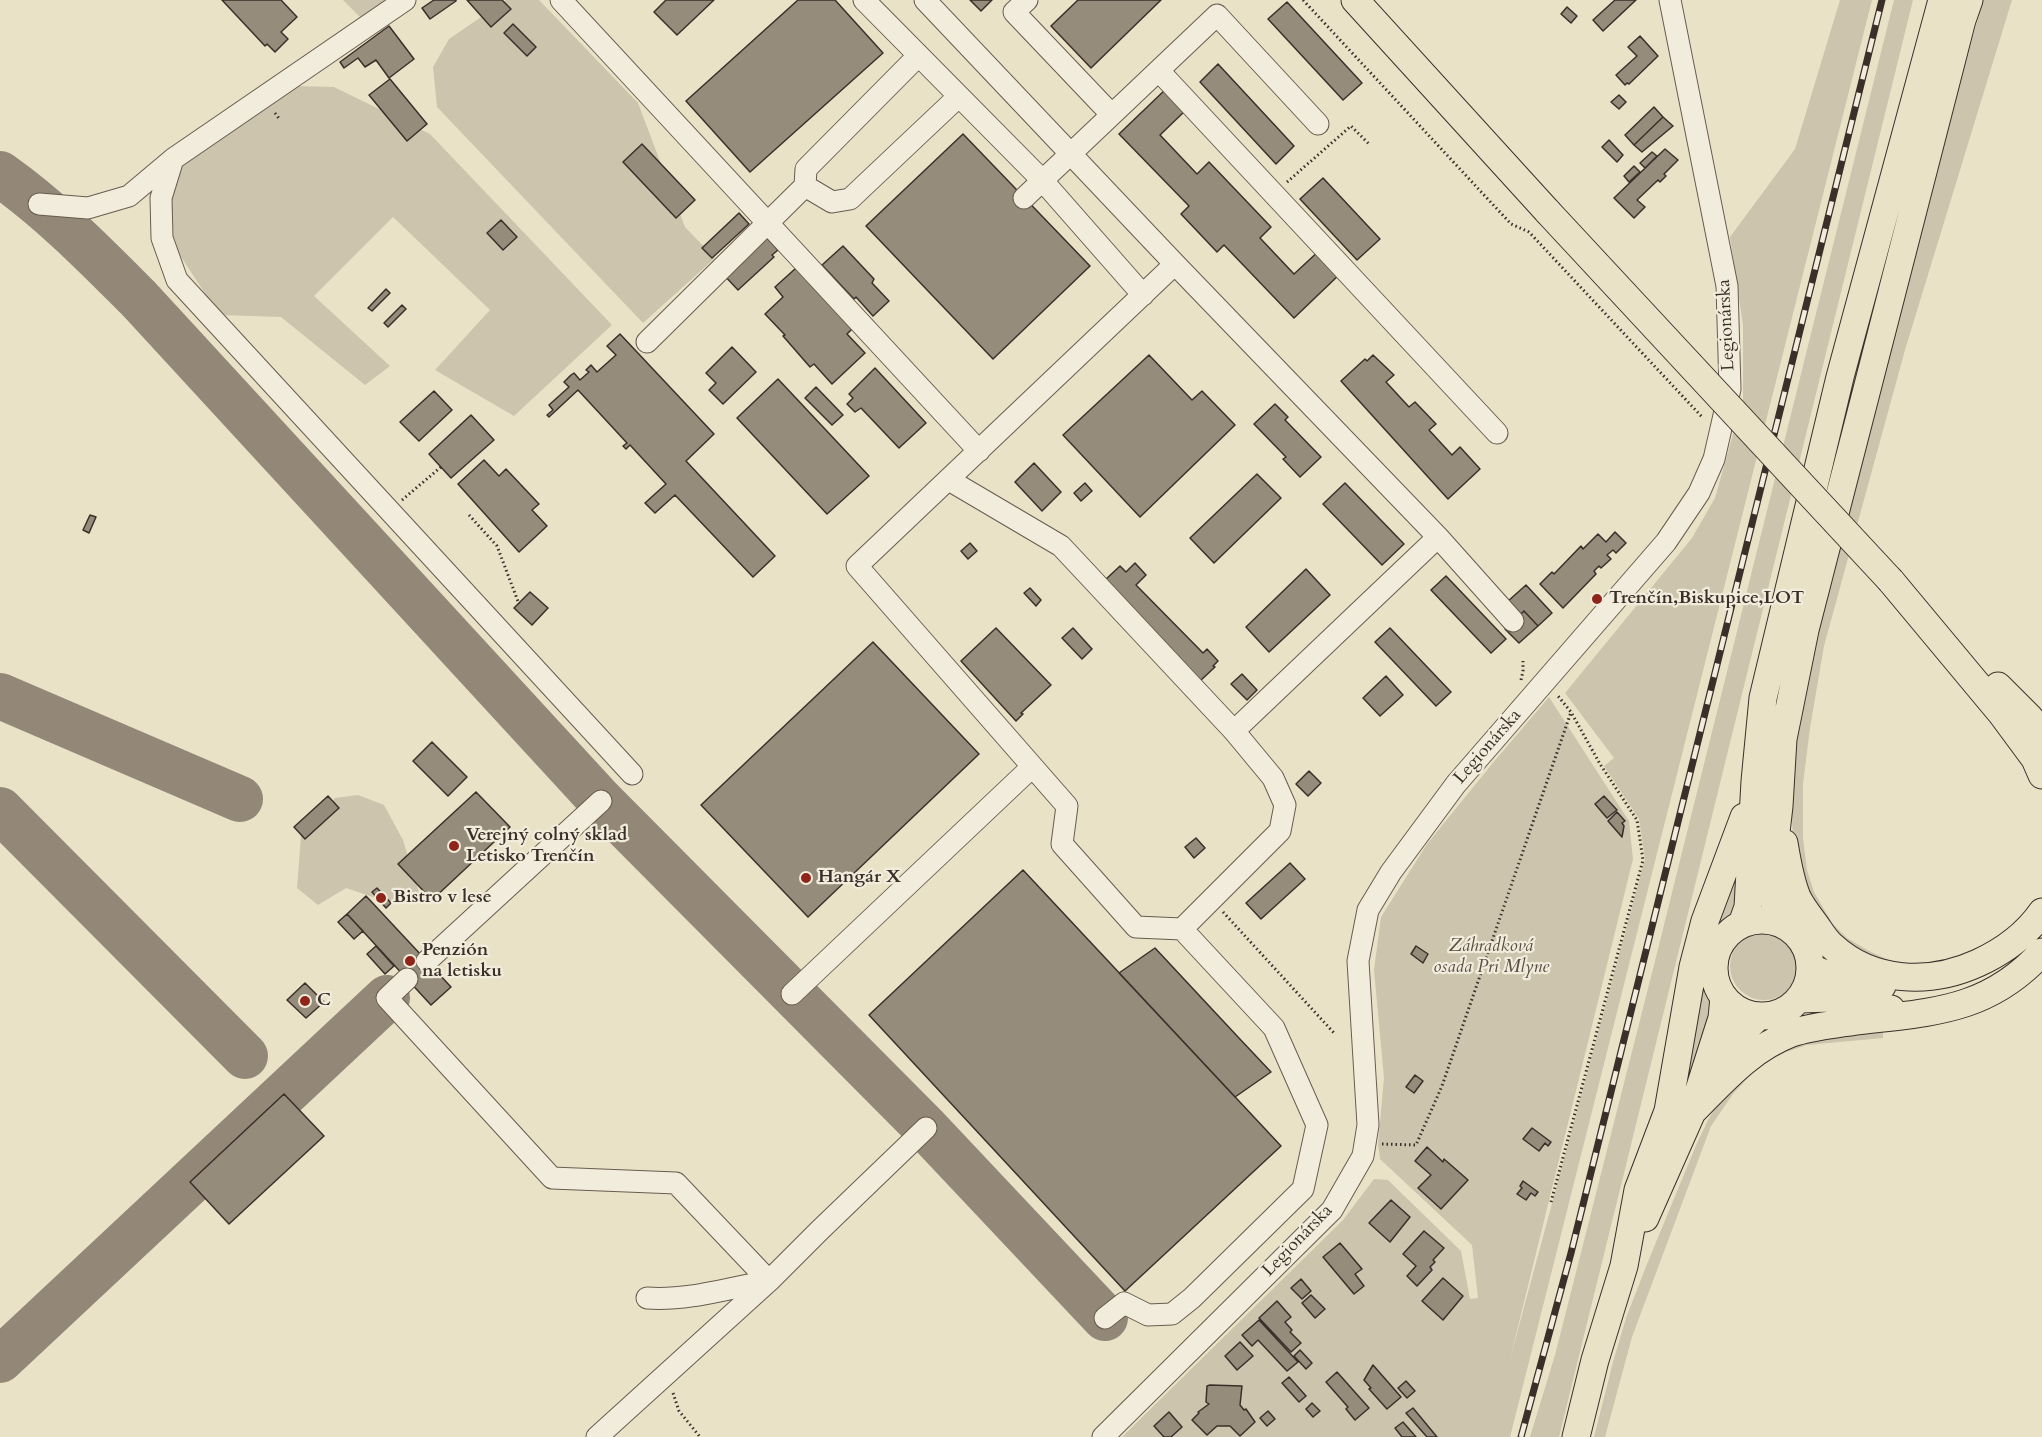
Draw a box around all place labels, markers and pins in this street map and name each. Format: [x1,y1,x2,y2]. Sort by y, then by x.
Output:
place label: Trenčín,Biskupice,LOT [1609,588,1804,610]
marker: Trenčín,Biskupice,LOT [1590,592,1604,606]
place label: Verejný colný sklad Letisko Trenčín [466,825,627,868]
marker: Verejný colný sklad Letisko Trenčín [447,839,461,853]
place label: Hangár X [818,867,901,889]
marker: Hangár X [799,871,813,885]
place label: Bistro v lese [393,887,492,909]
marker: Bistro v lese [374,891,388,905]
place label: Penzión na letisku [422,940,502,982]
marker: Penzión na letisku [403,954,417,968]
place label: C [317,990,331,1012]
marker: C [298,994,312,1008]

